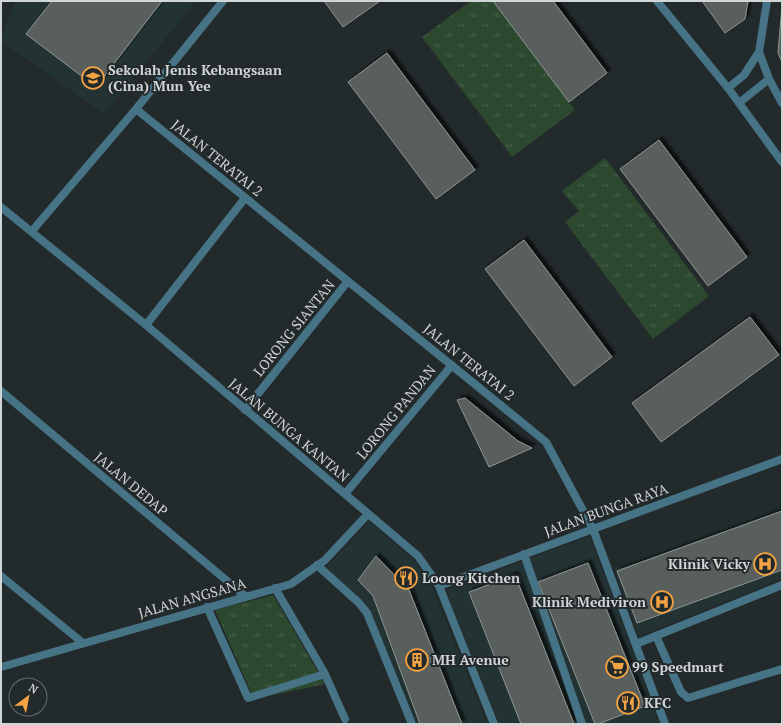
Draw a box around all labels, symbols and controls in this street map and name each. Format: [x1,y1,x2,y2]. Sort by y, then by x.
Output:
place label: Sekolah Jenis Kebangsaan (Cina) Mun Yee [108,60,282,95]
school or university icon: Sekolah Jenis Kebangsaan (Cina) Mun Yee [80,65,106,91]
street label: JALAN TERATAI 2 [168,115,267,200]
street label: LORONG SIANTAN [249,275,339,380]
street label: JALAN TERATAI 2 [420,319,519,404]
street label: LORONG PANDAN [352,361,439,463]
street label: JALAN BUNGA KANTAN [225,374,354,486]
street label: JALAN DEDAP [91,447,172,520]
street label: JALAN BUNGA RAYA [541,478,671,541]
hospital icon: Klinik Vicky [752,551,778,577]
place label: Klinik Vicky [668,554,751,573]
restaurant icon: Loong Kitchen [393,565,419,591]
place label: Loong Kitchen [422,568,520,587]
street label: JALAN ANGSANA [136,573,248,622]
hospital icon: Klinik Mediviron [649,589,675,615]
place label: Klinik Mediviron [532,592,646,611]
building icon: MH Avenue [404,647,430,673]
place label: MH Avenue [432,650,509,669]
supermarket icon: 99 Speedmart [604,654,630,680]
place label: 99 Speedmart [632,657,724,676]
north arrow [8,677,48,717]
text: N [26,680,41,697]
restaurant icon: KFC [615,690,641,716]
place label: KFC [644,693,671,712]

